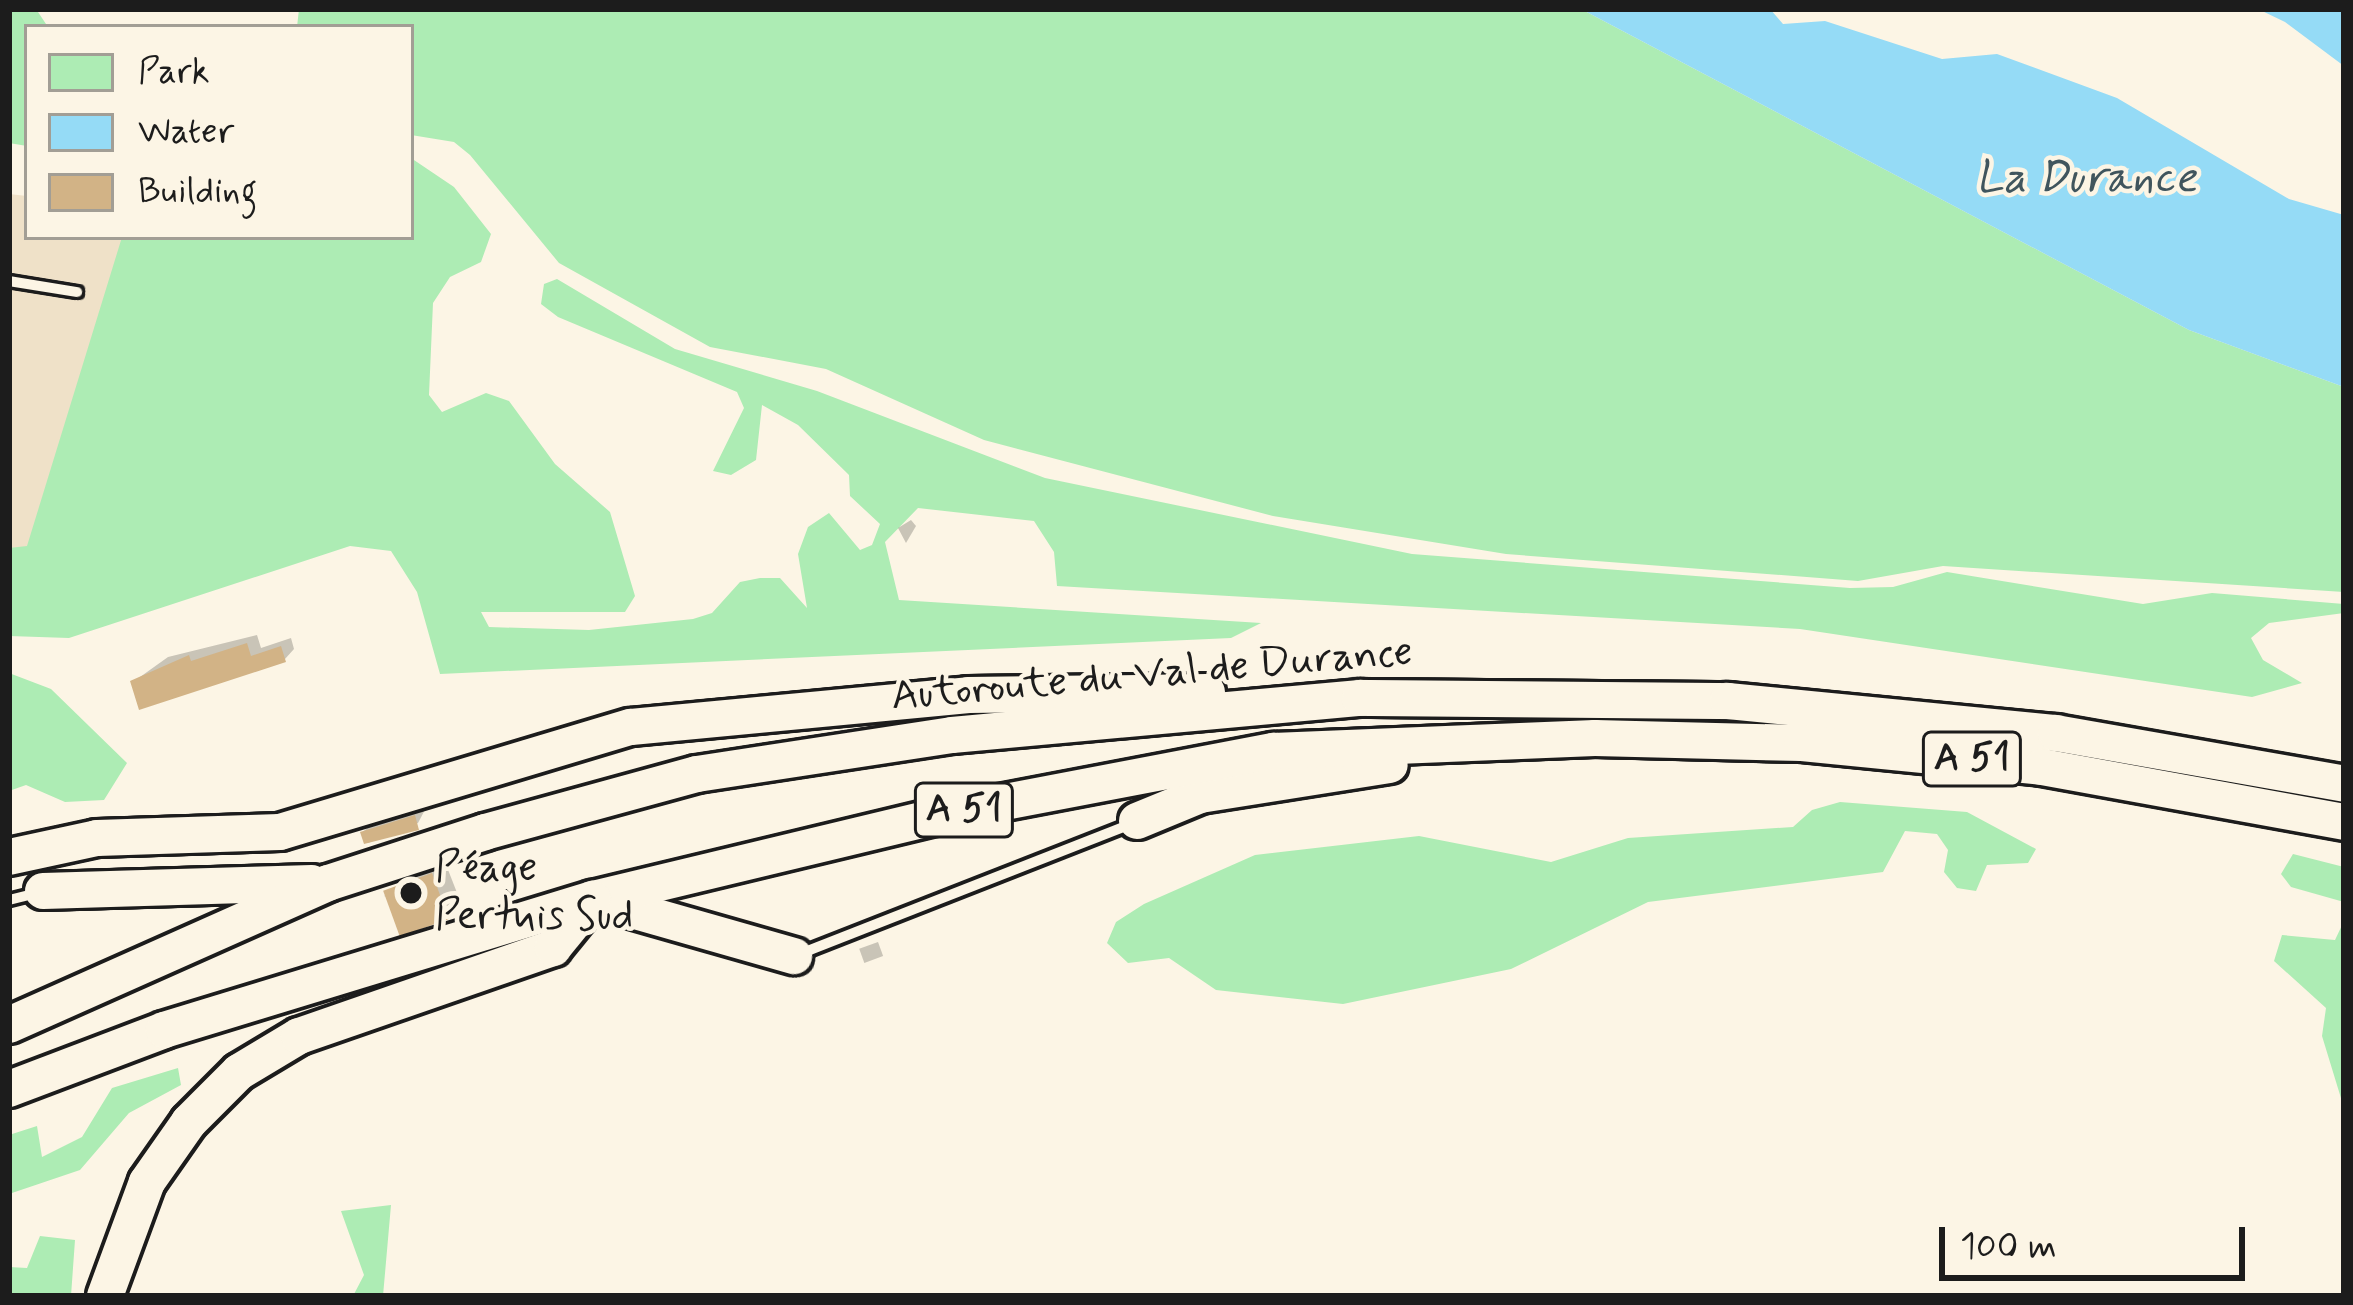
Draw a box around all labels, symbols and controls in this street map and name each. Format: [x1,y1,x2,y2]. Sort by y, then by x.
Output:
legend [24,24,414,240]
text: Park [138,49,210,96]
text: Water [138,109,234,156]
water label: La Durance [1972,152,2200,206]
text: Building [138,169,257,216]
street label: Autoroute du Val de Durance [895,628,1409,722]
road number: A 51 [1921,726,2023,792]
road number: A 51 [913,777,1015,843]
place label: Péage Pertuis Sud [435,844,639,942]
marker: Péage Pertuis Sud [398,880,424,906]
scale bar [1945,1203,2251,1277]
text: 100 m [1960,1224,2057,1271]

